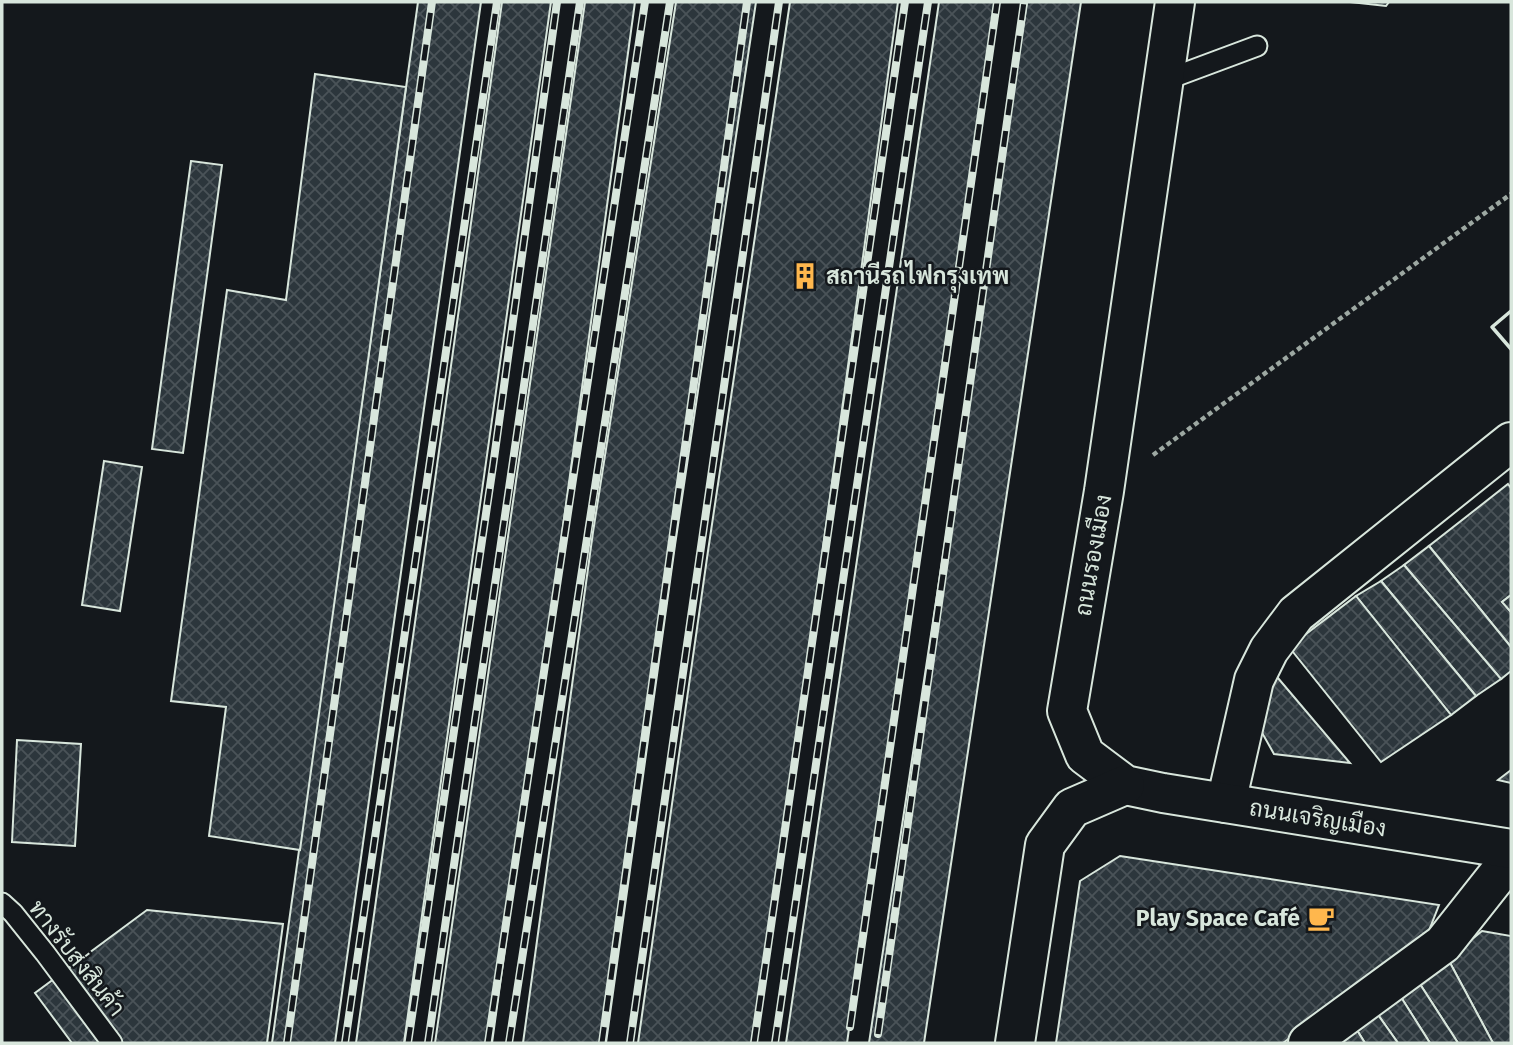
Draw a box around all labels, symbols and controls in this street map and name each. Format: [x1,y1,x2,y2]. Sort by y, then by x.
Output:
place label: สถานีรถไฟกรุงเทพ [826,260,1009,293]
building icon: สถานีรถไฟกรุงเทพ [790,261,820,291]
street label: ถนนรองเมือง [1068,492,1117,618]
street label: ถนนเจริญเมือง [1248,792,1389,843]
street label: ทางรับส่งสินค้า [23,894,132,1022]
cafe icon: Play Space Café [1306,903,1336,933]
place label: Play Space Café [1136,904,1300,932]

